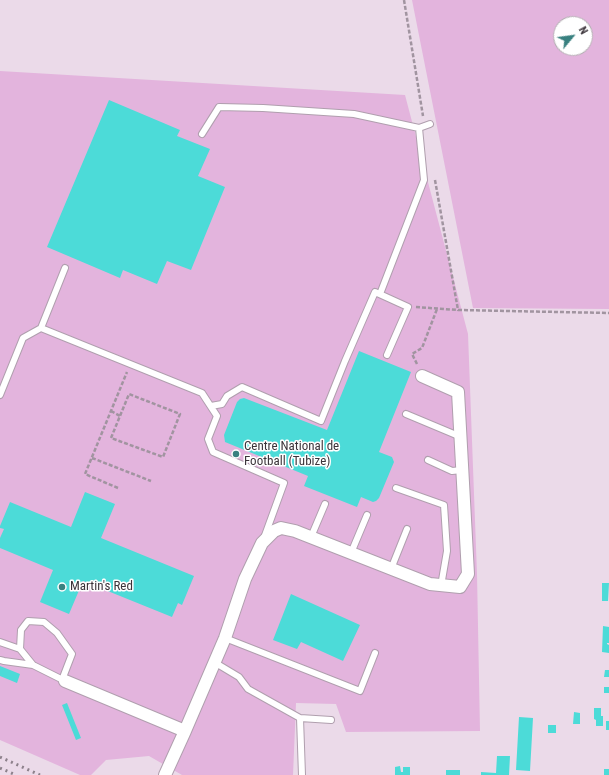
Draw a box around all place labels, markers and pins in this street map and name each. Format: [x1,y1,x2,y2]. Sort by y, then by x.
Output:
place label: Centre National de Football (Tubize) [244,439,339,470]
marker: Centre National de Football (Tubize) [231,449,241,459]
place label: Martin's Red [70,579,133,595]
marker: Martin's Red [57,582,67,592]

